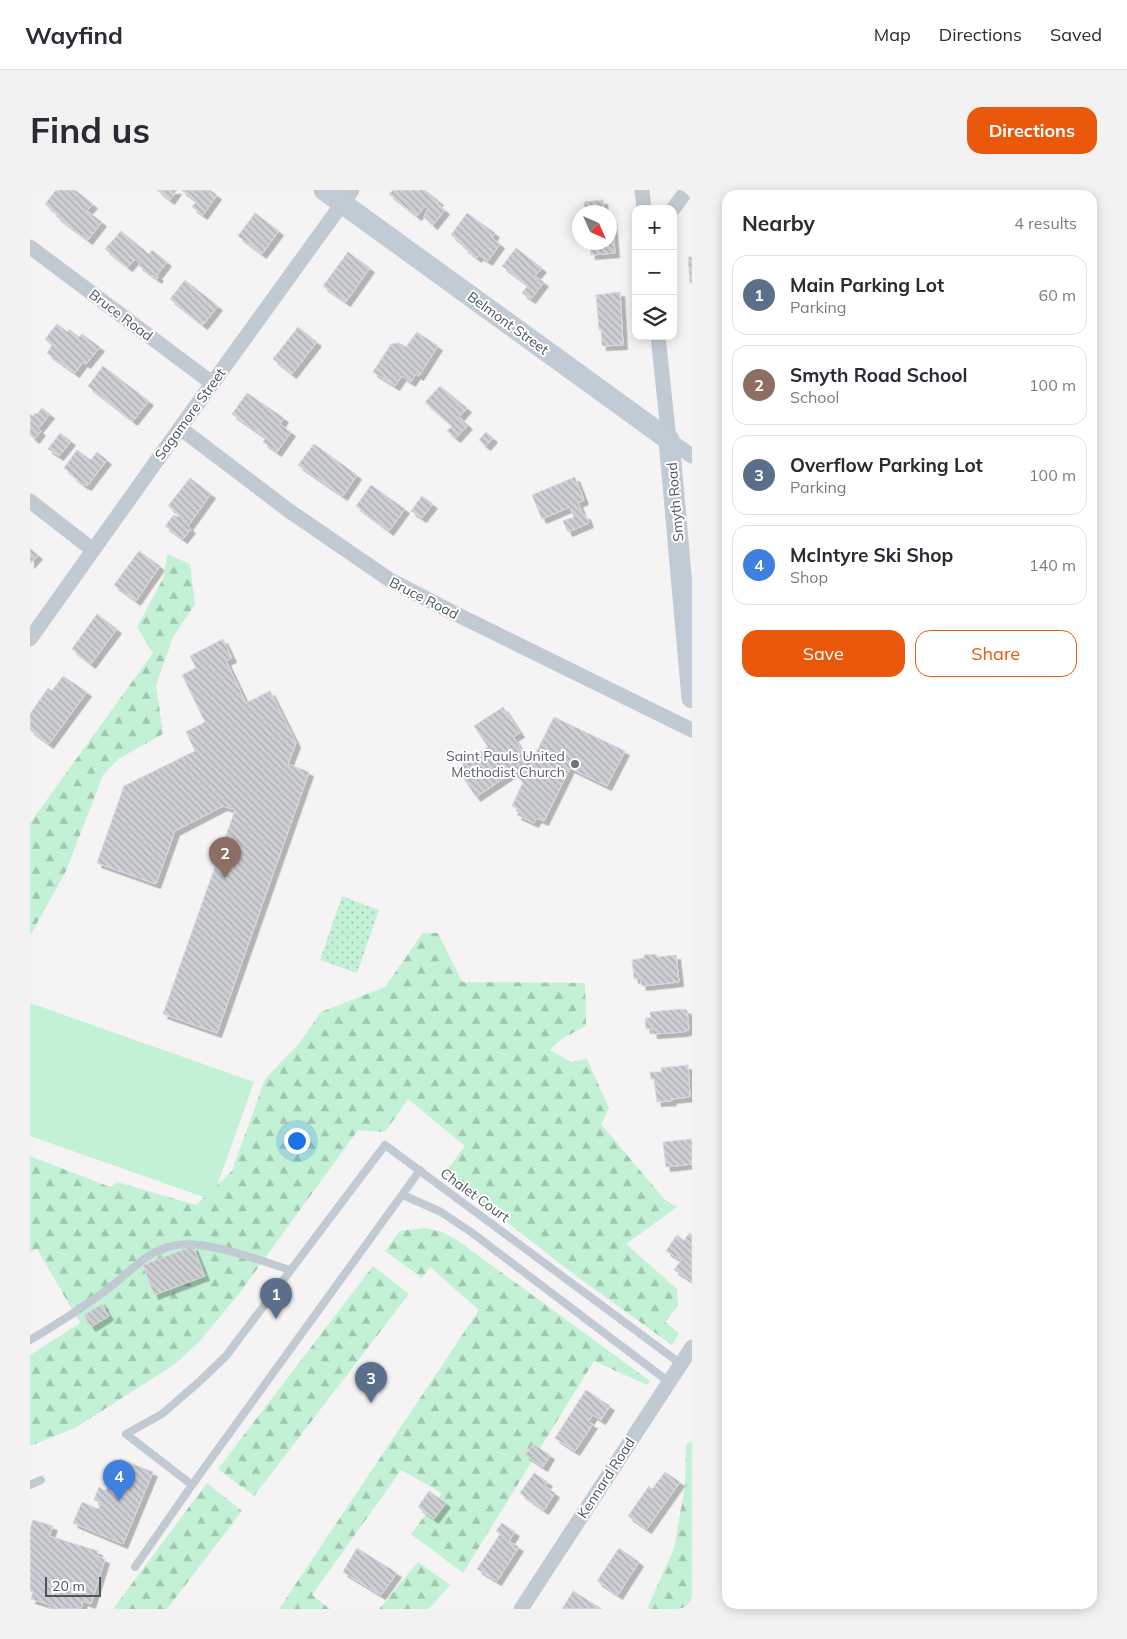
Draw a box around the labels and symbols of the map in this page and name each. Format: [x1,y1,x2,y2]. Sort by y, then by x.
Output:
north arrow [572,205,617,250]
street label: Bruce Road [86,285,156,345]
street label: Belmont Street [464,287,552,359]
street label: Sagamore Street [151,364,229,463]
street label: Smyth Road [663,462,687,542]
street label: Bruce Road [386,573,462,623]
place label: Saint Pauls United Methodist Church [446,747,565,781]
marker: Saint Pauls United Methodist Church [569,758,581,770]
pin: 2 [209,837,241,878]
your location [284,1128,310,1154]
street label: Chalet Court [437,1164,513,1226]
pin: 1 [260,1278,292,1319]
pin: 3 [355,1362,387,1403]
street label: Kennard Road [573,1434,639,1522]
pin: 4 [103,1460,135,1501]
scale bar [45,1574,101,1597]

